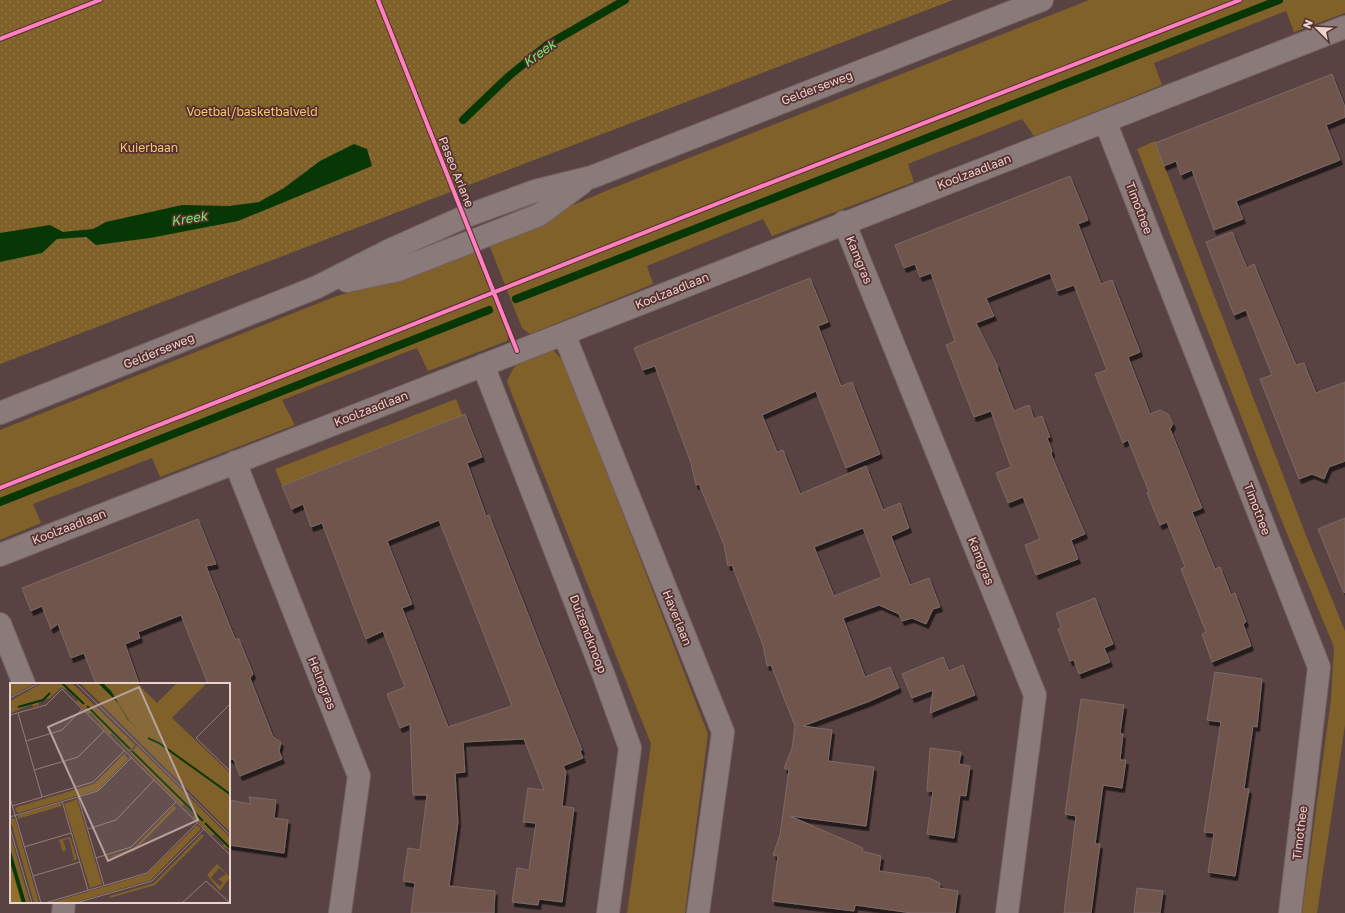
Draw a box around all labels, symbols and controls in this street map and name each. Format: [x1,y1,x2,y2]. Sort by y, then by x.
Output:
north arrow [1297,8,1337,48]
text: N [1300,17,1315,30]
water label: Kreek [520,35,560,70]
street label: Gelderseweg [779,67,855,108]
park label: Voetbal/basketbalveld [186,104,318,119]
street label: Paseo Ariane [435,134,477,209]
park label: Kuierbaan [120,140,178,155]
street label: Koolzaadlaan [935,151,1013,193]
street label: Timothee [1123,180,1156,236]
water label: Kreek [170,207,210,229]
street label: Kamgras [843,234,876,286]
street label: Koolzaadlaan [633,269,711,312]
street label: Gelderseweg [121,329,197,372]
street label: Koolzaadlaan [332,388,410,430]
street label: Timothee [1241,481,1274,537]
street label: Koolzaadlaan [30,506,108,548]
street label: Kamgras [965,535,998,587]
street label: Haverlaan [660,588,695,648]
street label: Duizendknoop [567,593,610,675]
street label: Helmgras [305,654,340,711]
inset map [10,683,230,903]
street label: Timothee [1289,805,1310,861]

